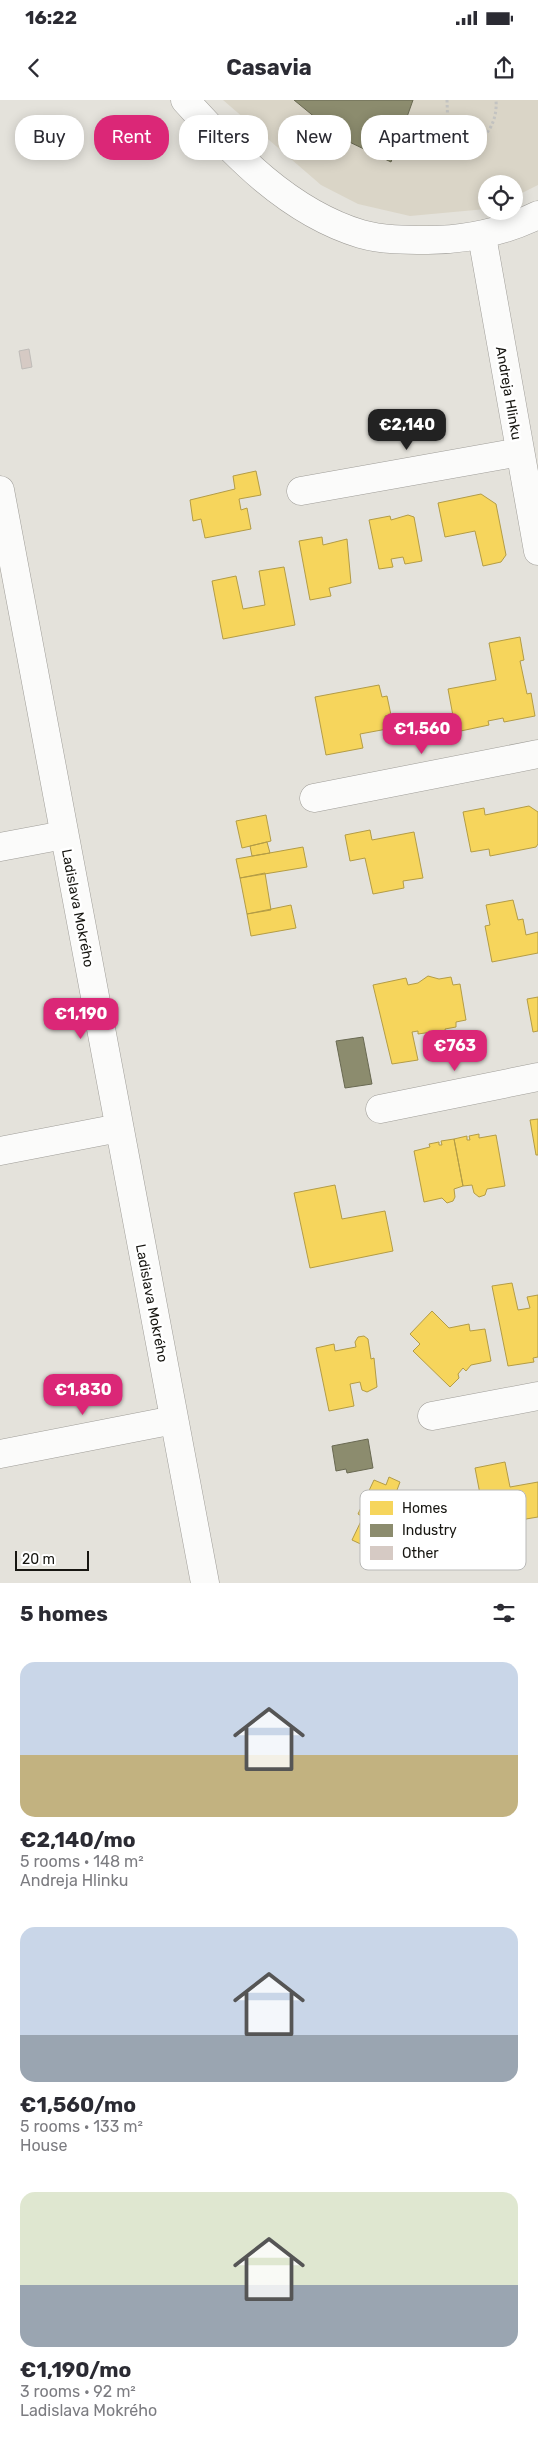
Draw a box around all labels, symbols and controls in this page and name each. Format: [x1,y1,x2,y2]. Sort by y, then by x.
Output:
text: 16:22 [25,6,77,29]
icon: back [20,54,48,82]
text: Casavia [226,54,312,81]
icon: share [490,54,518,82]
chip: Buy [15,115,84,160]
chip: Rent [94,115,169,160]
chip: Filters [179,115,268,160]
chip: New [278,115,351,160]
chip: Apartment [361,115,487,160]
map controls [478,175,523,220]
button: locate [478,175,523,220]
street label: Andreja Hlinku [492,345,525,441]
pin: €2,140 [366,408,448,451]
text: €2,140 [379,415,435,434]
pin: €1,560 [381,712,463,755]
text: €1,560 [394,719,450,738]
street label: Ladislava Mokrého [58,848,97,969]
pin: €1,190 [40,998,122,1040]
text: €1,190 [54,1004,108,1023]
pin: €763 [425,1030,485,1072]
text: €763 [434,1036,476,1055]
street label: Ladislava Mokrého [132,1243,171,1364]
pin: €1,830 [42,1374,124,1416]
text: €1,830 [54,1380,112,1399]
legend [360,1490,526,1570]
text: Homes [402,1500,447,1517]
text: Industry [402,1522,457,1539]
text: Other [402,1545,439,1562]
scale bar [15,1548,89,1571]
text: 20 m [22,1551,55,1568]
icon: filters [490,1599,518,1627]
text: 5 homes [20,1601,108,1626]
icon: home [224,1694,314,1784]
text: €2,140/mo [20,1827,136,1852]
text: 5 rooms · 148 m² [20,1852,144,1871]
text: Andreja Hlinku [20,1871,128,1890]
icon: home [224,1959,314,2049]
text: €1,560/mo [20,2092,136,2117]
text: 5 rooms · 133 m² [20,2117,143,2136]
text: House [20,2136,67,2155]
icon: home [224,2224,314,2314]
text: €1,190/mo [20,2357,131,2382]
text: 3 rooms · 92 m² [20,2382,136,2401]
text: Ladislava Mokrého [20,2401,157,2420]

